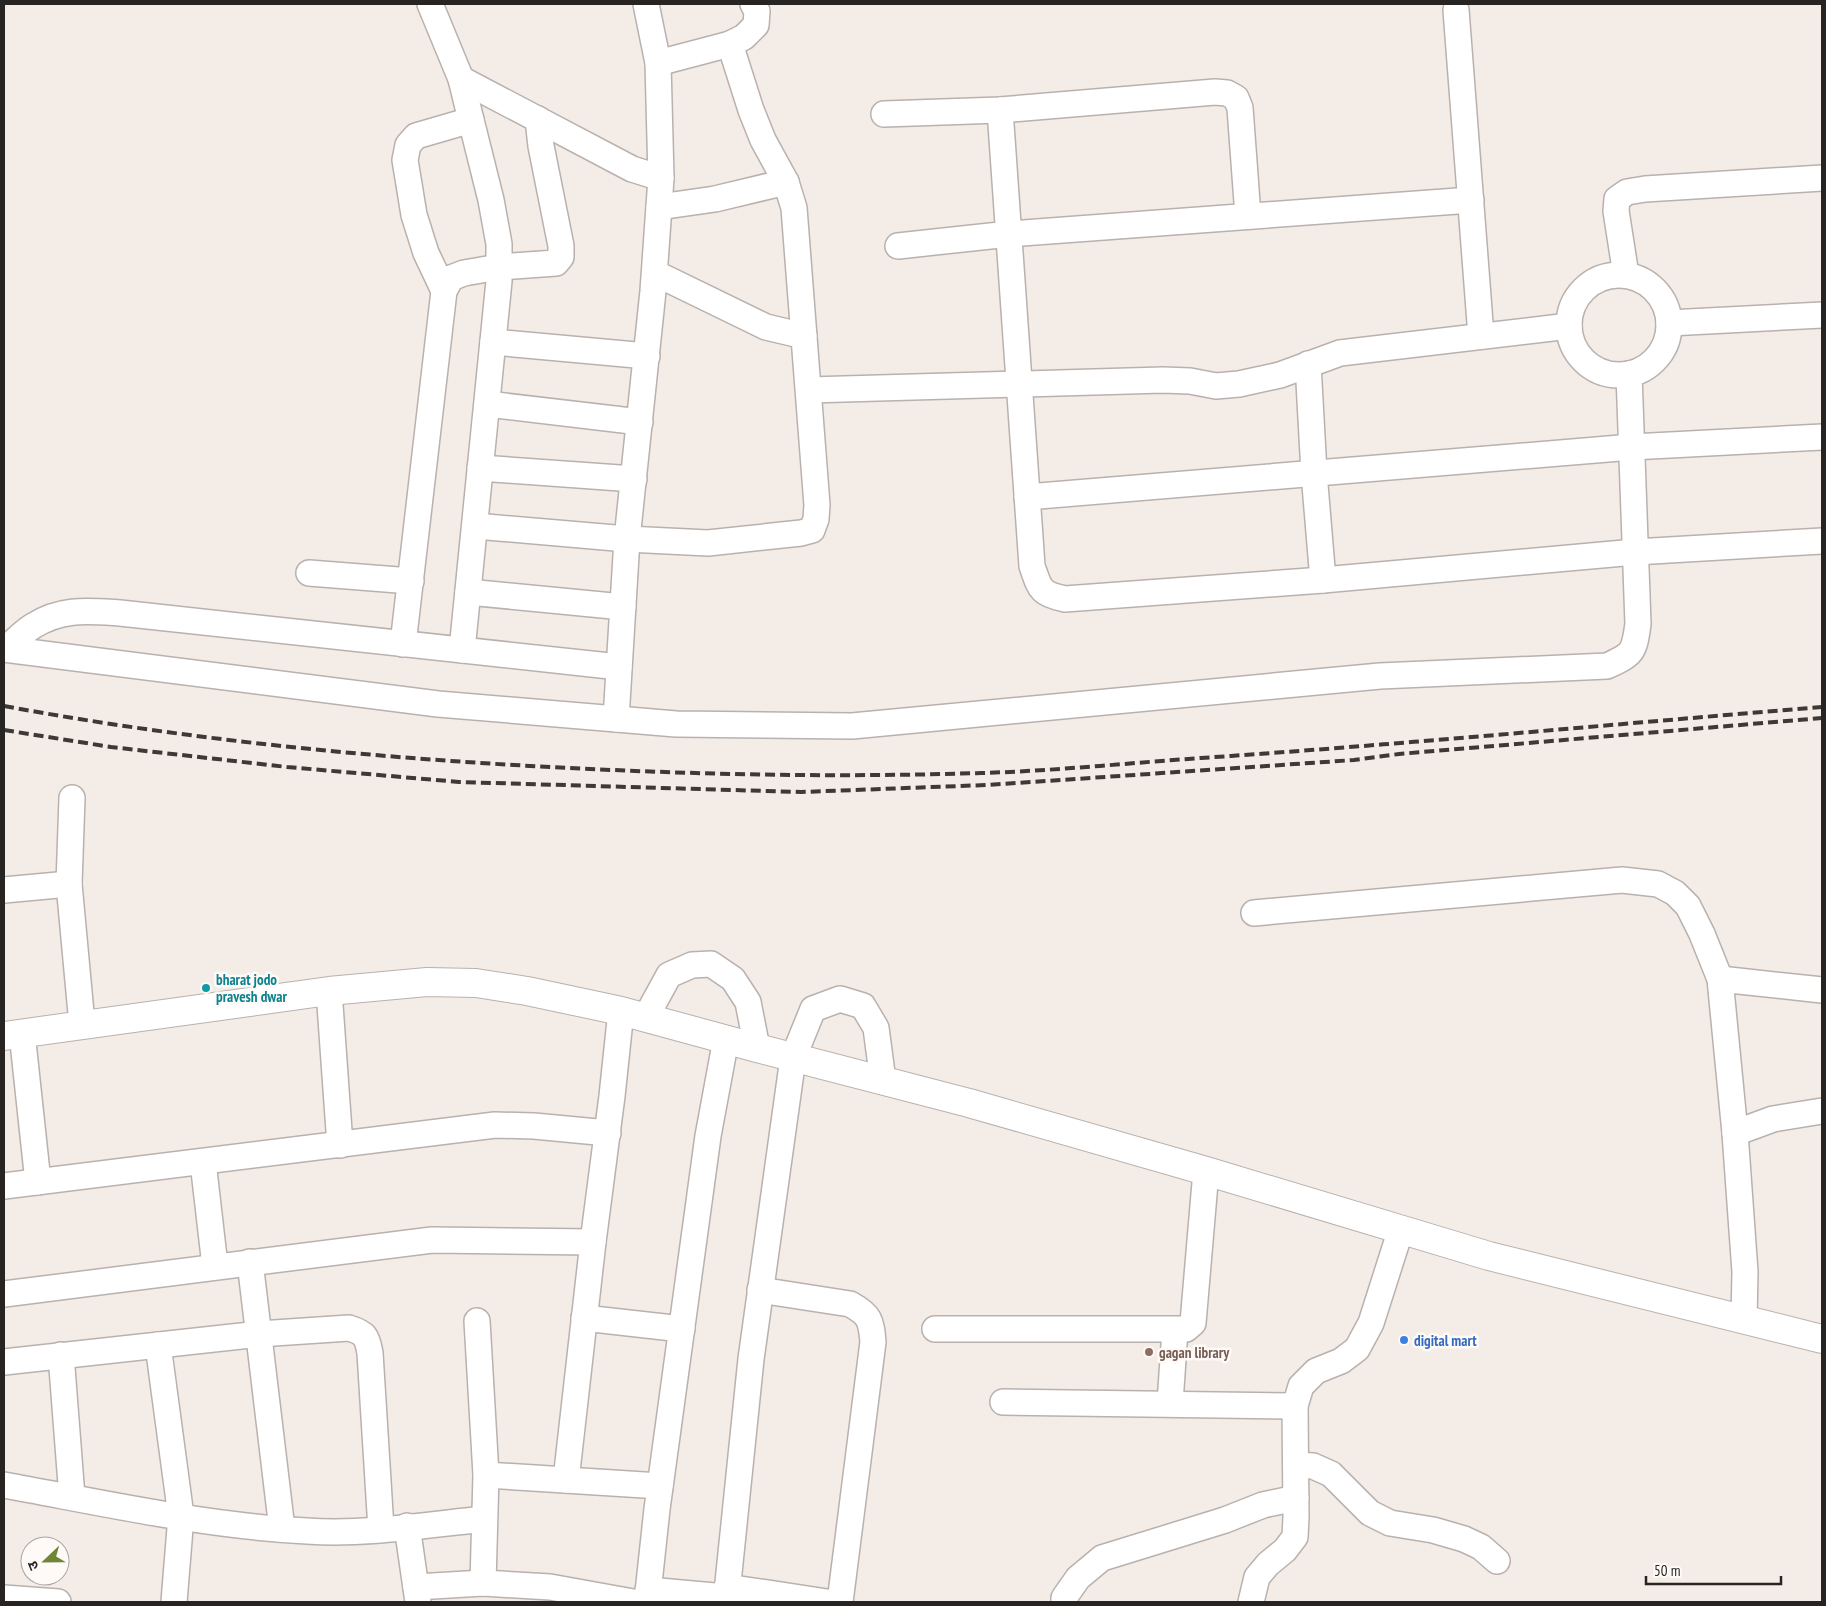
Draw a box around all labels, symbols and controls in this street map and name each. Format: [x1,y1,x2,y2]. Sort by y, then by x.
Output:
place label: bharat jodo pravesh dwar [216,970,287,1006]
marker: bharat jodo pravesh dwar [200,982,212,994]
place label: digital mart [1414,1331,1477,1350]
marker: digital mart [1398,1334,1410,1346]
place label: gagan library [1159,1343,1230,1362]
marker: gagan library [1143,1346,1155,1358]
north arrow [20,1536,70,1586]
scale bar [1646,1554,1781,1586]
text: उ [23,1558,43,1573]
text: 50 m [1654,1561,1680,1580]

